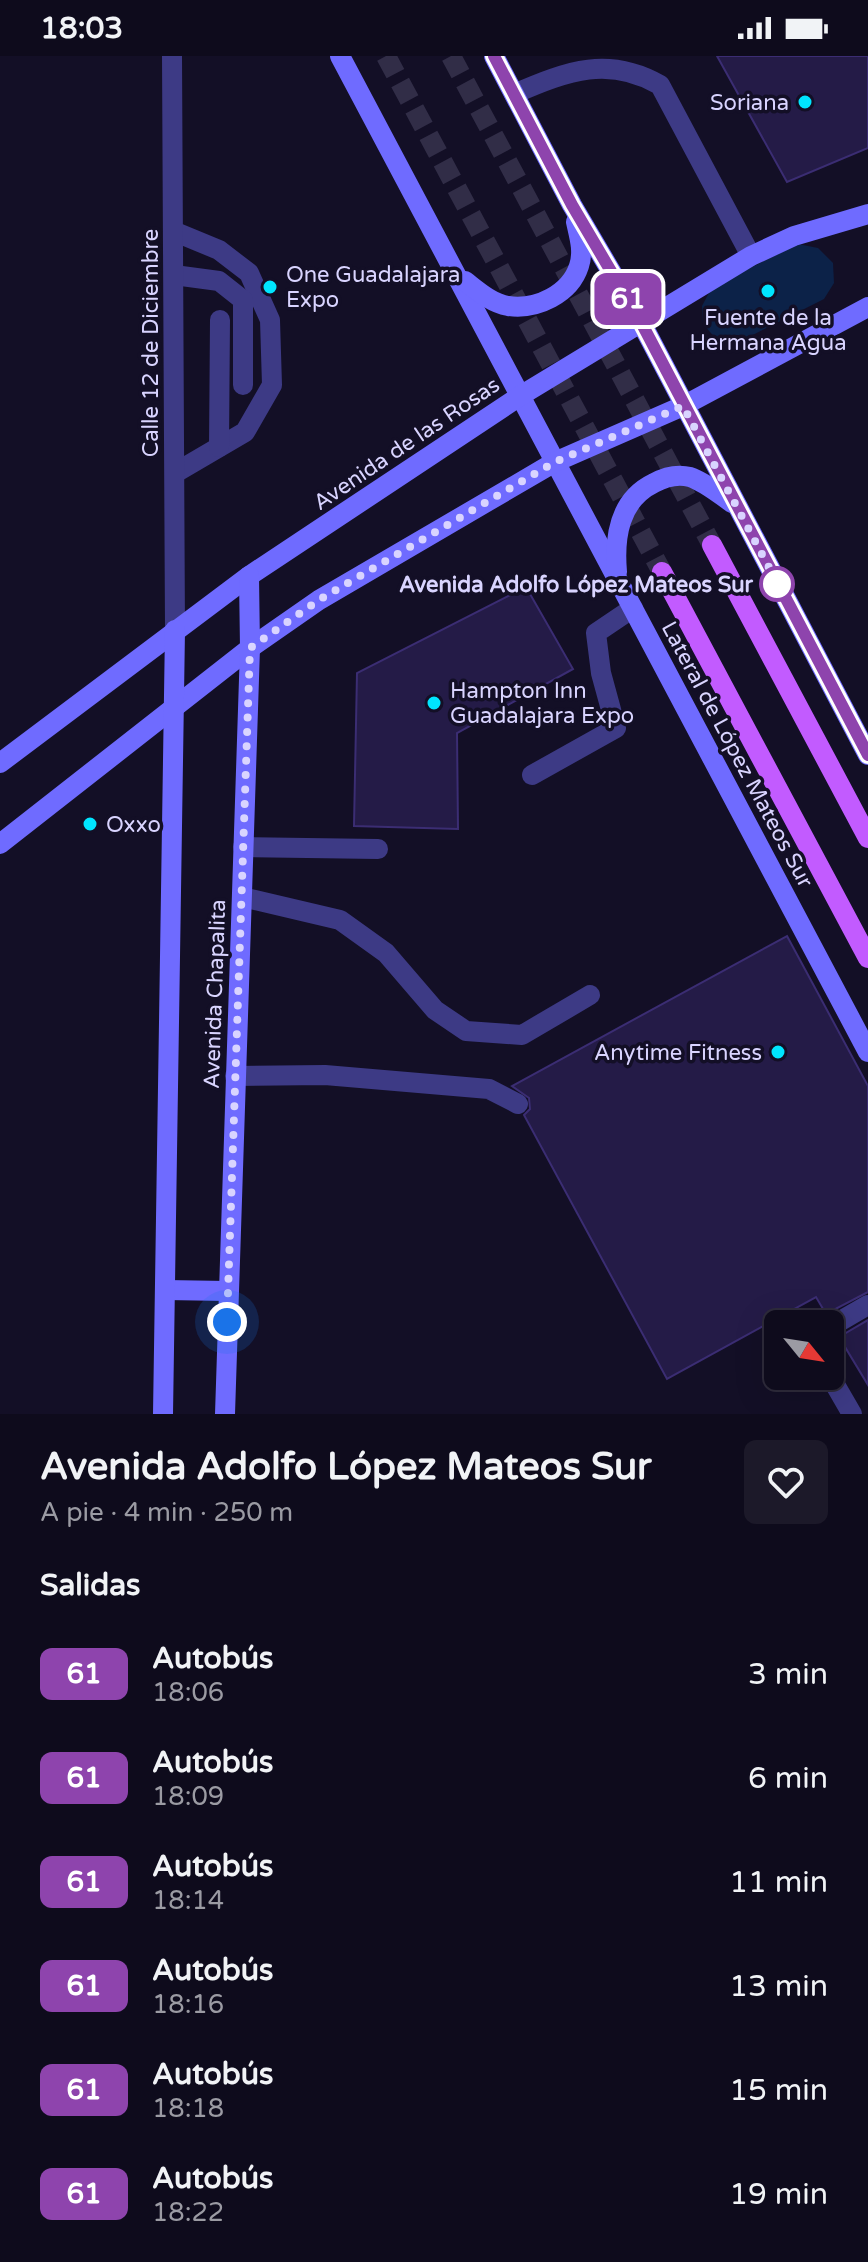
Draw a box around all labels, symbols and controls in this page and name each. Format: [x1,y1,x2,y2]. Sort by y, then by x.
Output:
text: 18:03 [40,10,123,47]
place label: Soriana [710,90,789,116]
marker: Soriana [796,93,814,111]
street label: Calle 12 de Diciembre [138,229,164,457]
place label: One Guadalajara Expo [286,262,460,313]
line badge: 61 [592,273,664,325]
marker: One Guadalajara Expo [261,278,279,296]
text: 61 [610,282,646,316]
marker: Fuente de la Hermana Agua [759,282,777,300]
place label: Fuente de la Hermana Agua [689,305,847,356]
street label: Avenida de las Rosas [308,372,505,516]
marker: Avenida Adolfo López Mateos Sur [760,567,794,601]
place label: Avenida Adolfo López Mateos Sur [399,572,754,598]
street label: Lateral de López Mateos Sur [656,617,819,892]
place label: Hampton Inn Guadalajara Expo [450,678,634,729]
marker: Hampton Inn Guadalajara Expo [425,694,443,712]
place label: Oxxo [106,812,161,838]
marker: Oxxo [81,815,99,833]
street label: Avenida Chapalita [199,899,231,1089]
place label: Anytime Fitness [594,1040,762,1066]
marker: Anytime Fitness [769,1043,787,1061]
your location [207,1302,247,1342]
north arrow [764,1310,844,1390]
map controls [764,1310,844,1390]
button: heart [744,1440,828,1524]
text: Avenida Adolfo López Mateos Sur [40,1444,652,1490]
text: A pie · 4 min · 250 m [40,1497,293,1528]
text: Salidas [40,1567,140,1604]
text: Autobús [152,1640,273,1677]
text: 3 min [748,1656,828,1693]
text: 61 [66,1657,102,1691]
text: 18:06 [152,1677,224,1708]
text: Autobús [152,1744,273,1781]
text: 6 min [748,1760,828,1797]
text: 61 [66,1761,102,1795]
text: 18:09 [152,1781,224,1812]
text: Autobús [152,1848,273,1885]
text: 11 min [729,1864,828,1901]
text: 61 [66,1865,102,1899]
text: 18:14 [152,1885,224,1916]
text: Autobús [152,1952,273,1989]
text: 13 min [729,1968,828,2005]
text: 61 [66,1969,102,2003]
text: 18:16 [152,1989,224,2020]
text: Autobús [152,2056,273,2093]
text: 15 min [729,2072,828,2109]
text: 61 [66,2073,102,2107]
text: 18:18 [152,2093,224,2124]
text: Autobús [152,2160,273,2197]
text: 19 min [729,2176,828,2213]
text: 61 [66,2177,102,2211]
text: 18:22 [152,2197,224,2228]

